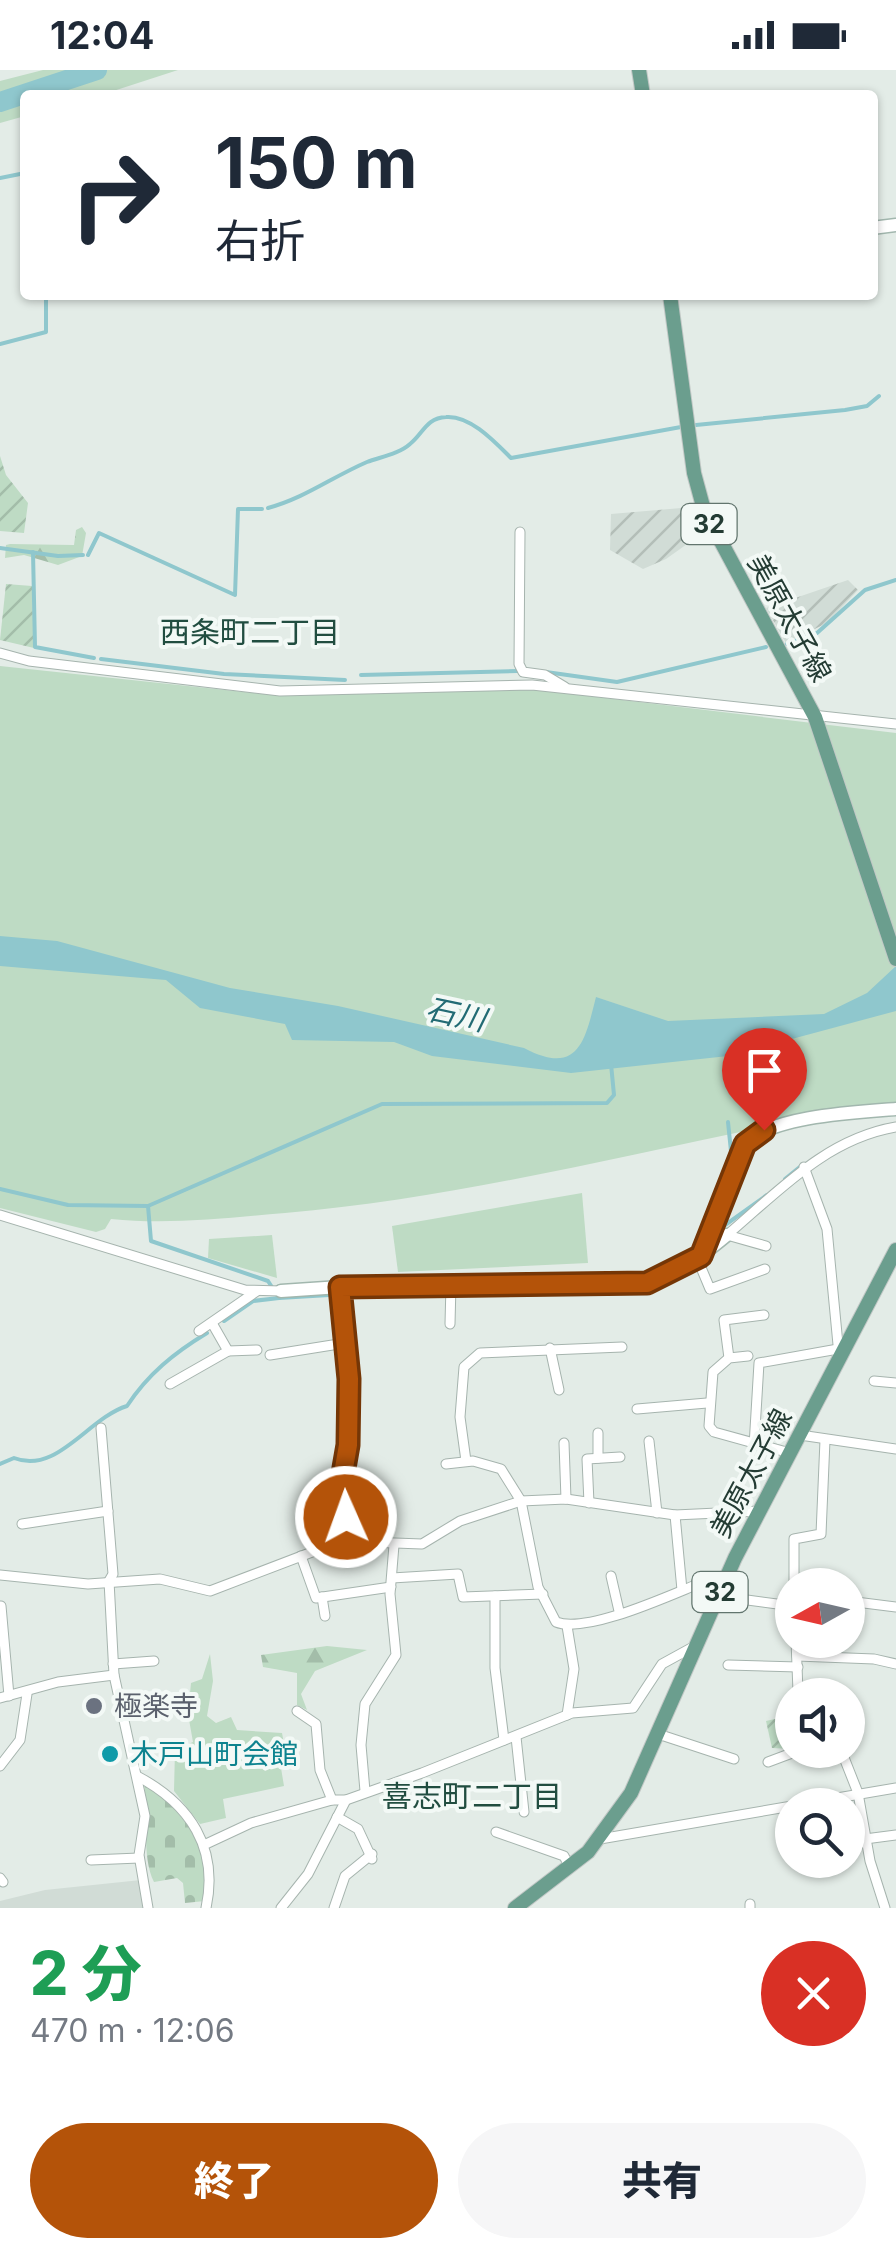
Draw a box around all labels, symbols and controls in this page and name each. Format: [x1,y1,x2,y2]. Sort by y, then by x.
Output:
text: 12:04 [50,12,154,58]
text: 150 m [215,120,418,205]
icon: right [50,130,180,260]
text: 右折 [215,213,305,268]
road number: 32 [682,504,736,544]
street label: 美原太子線 [741,549,839,687]
district label: 西条町二丁目 [160,614,340,650]
water label: 石川 [423,990,492,1038]
pin [722,1028,807,1131]
icon: arrive [737,1043,792,1098]
street label: 美原太子線 [703,1403,799,1543]
position arrow [294,1465,398,1569]
north arrow [775,1568,865,1658]
map controls [775,1568,865,1878]
road number: 32 [692,1572,748,1612]
button: sound [775,1678,865,1768]
place label: 極楽寺 [114,1689,198,1723]
marker: 極楽寺 [83,1695,105,1717]
place label: 木戸山町会館 [130,1737,298,1771]
marker: 木戸山町会館 [99,1743,121,1765]
district label: 喜志町二丁目 [382,1778,562,1814]
button: search [775,1788,865,1878]
text: 2 分 [30,1937,141,2009]
button: close [761,1941,866,2046]
text: 470 m · 12:06 [30,2011,235,2050]
button: 終了 [30,2123,438,2238]
button: 共有 [458,2123,866,2238]

